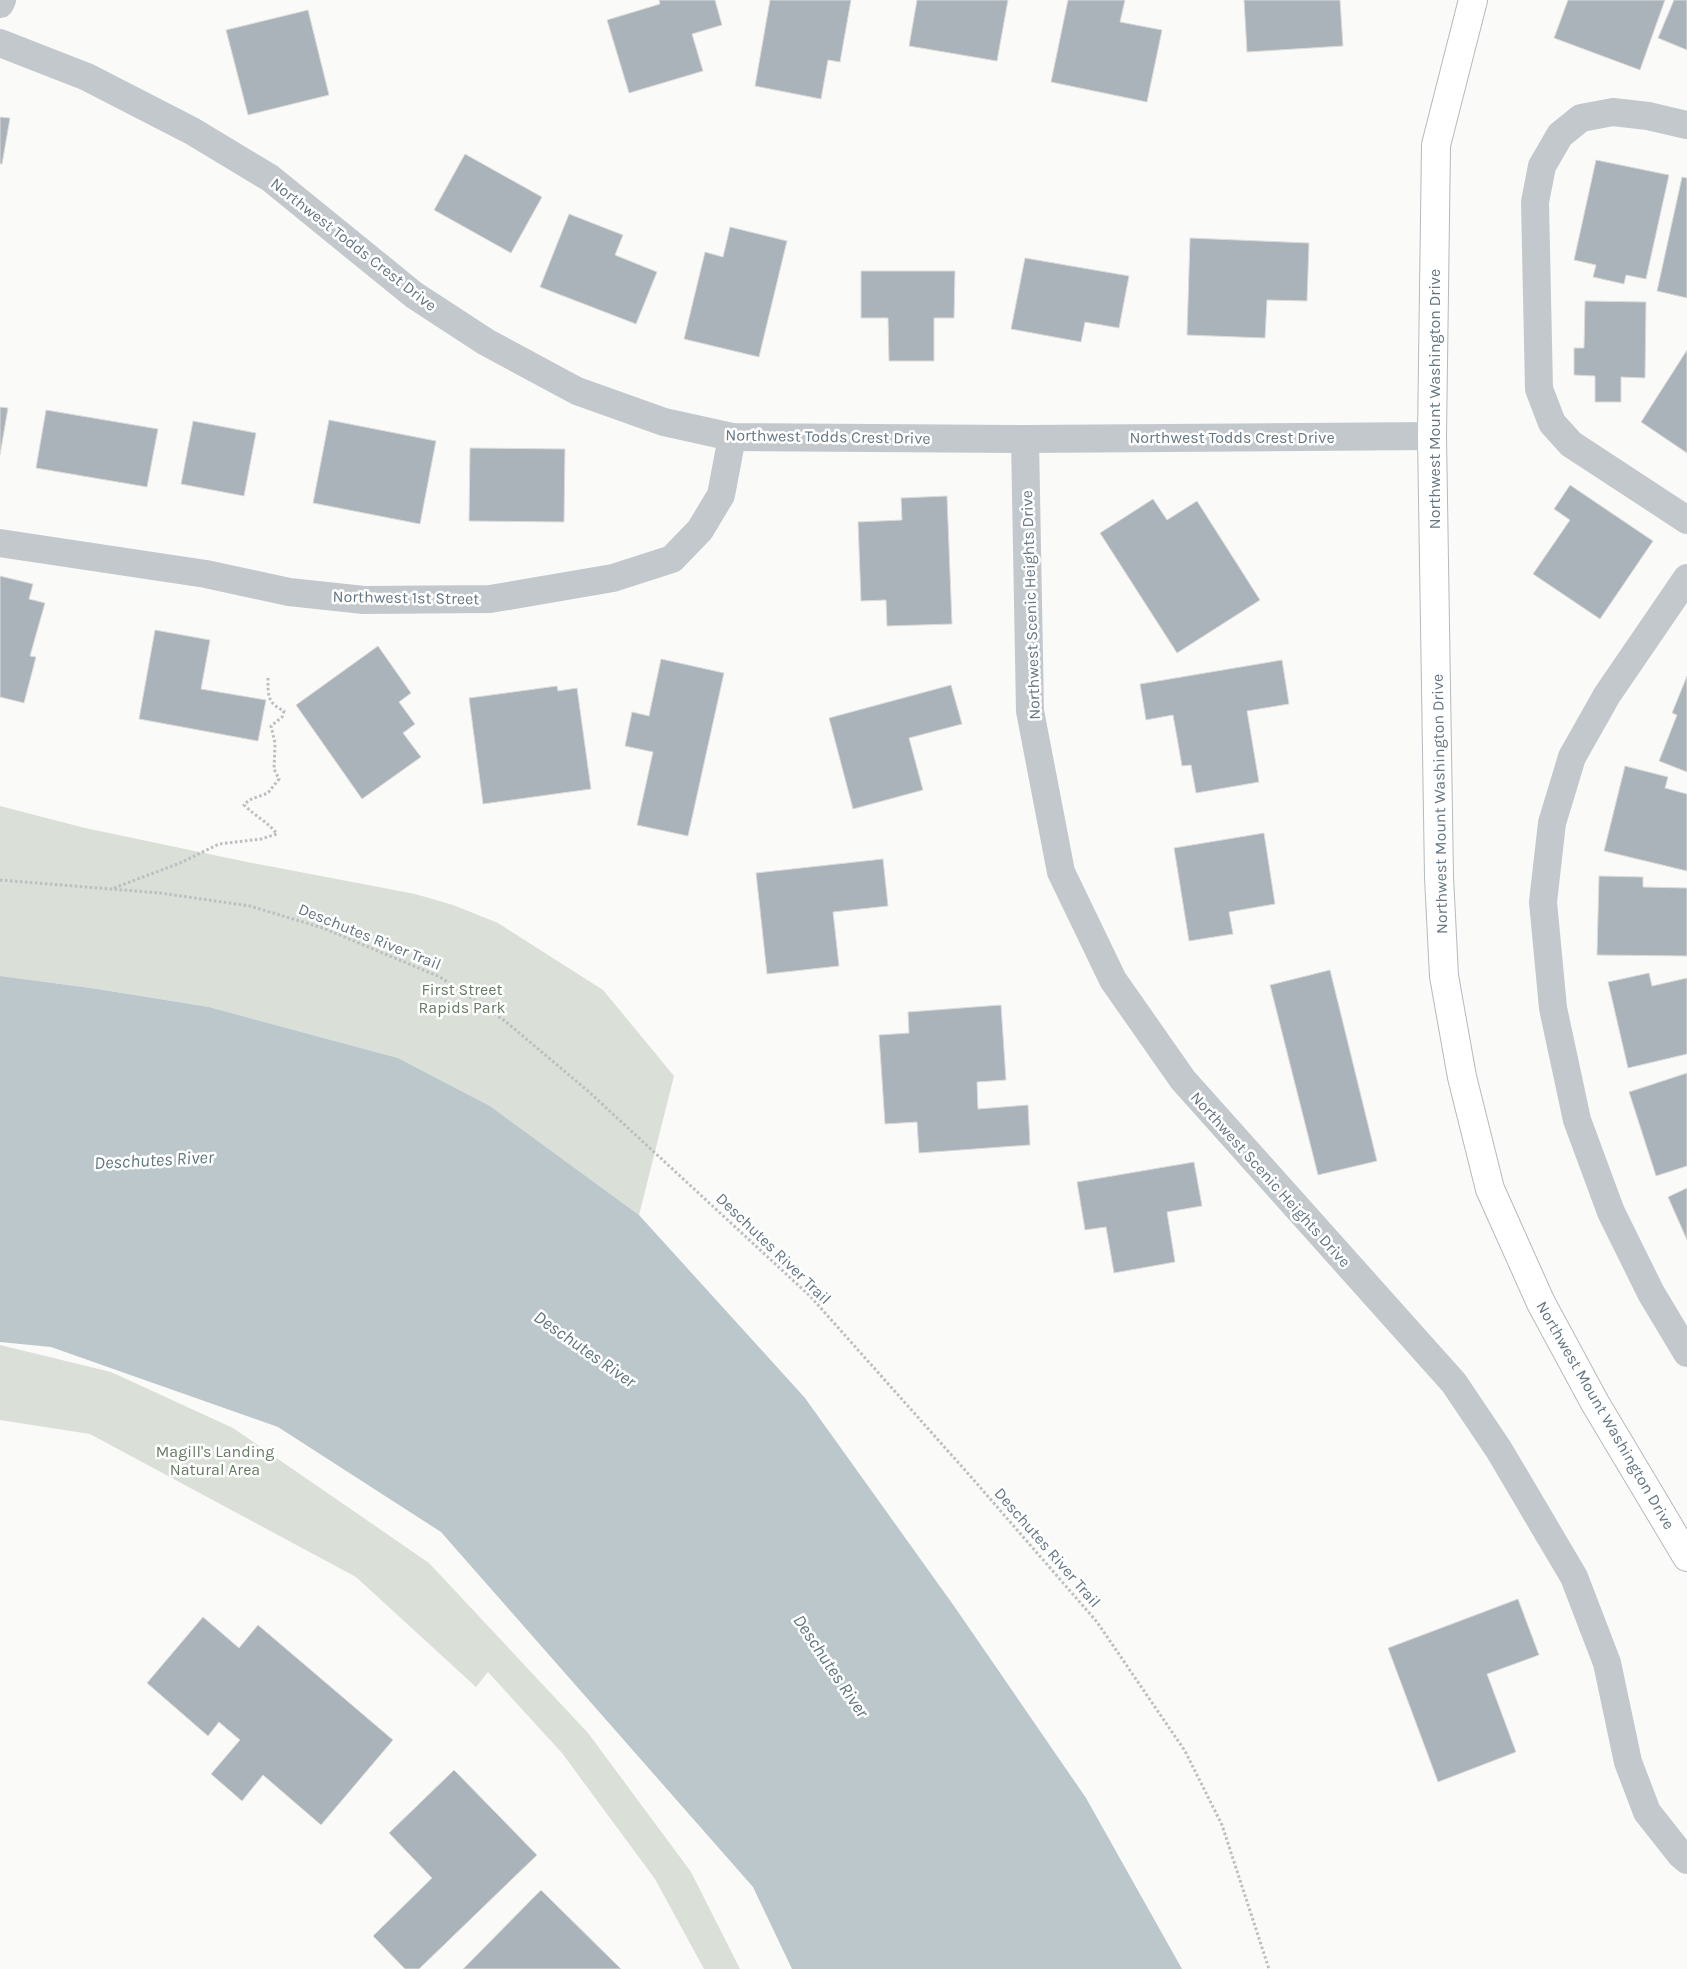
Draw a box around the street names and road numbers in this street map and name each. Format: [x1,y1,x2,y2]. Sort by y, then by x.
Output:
street label: Northwest Todds Crest Drive [267,174,440,315]
street label: Northwest Mount Washington Drive [1425,269,1444,529]
street label: Northwest Todds Crest Drive [725,425,931,448]
street label: Northwest Todds Crest Drive [1129,428,1335,447]
street label: Northwest Scenic Heights Drive [1017,490,1044,720]
street label: Northwest 1st Street [333,587,479,608]
street label: Northwest Mount Washington Drive [1428,674,1451,934]
street label: Deschutes River Trail [296,899,444,974]
street label: Northwest Scenic Heights Drive [1187,1088,1355,1271]
street label: Deschutes River Trail [712,1189,835,1308]
street label: Northwest Mount Washington Drive [1532,1298,1679,1533]
street label: Deschutes River Trail [990,1484,1105,1611]

